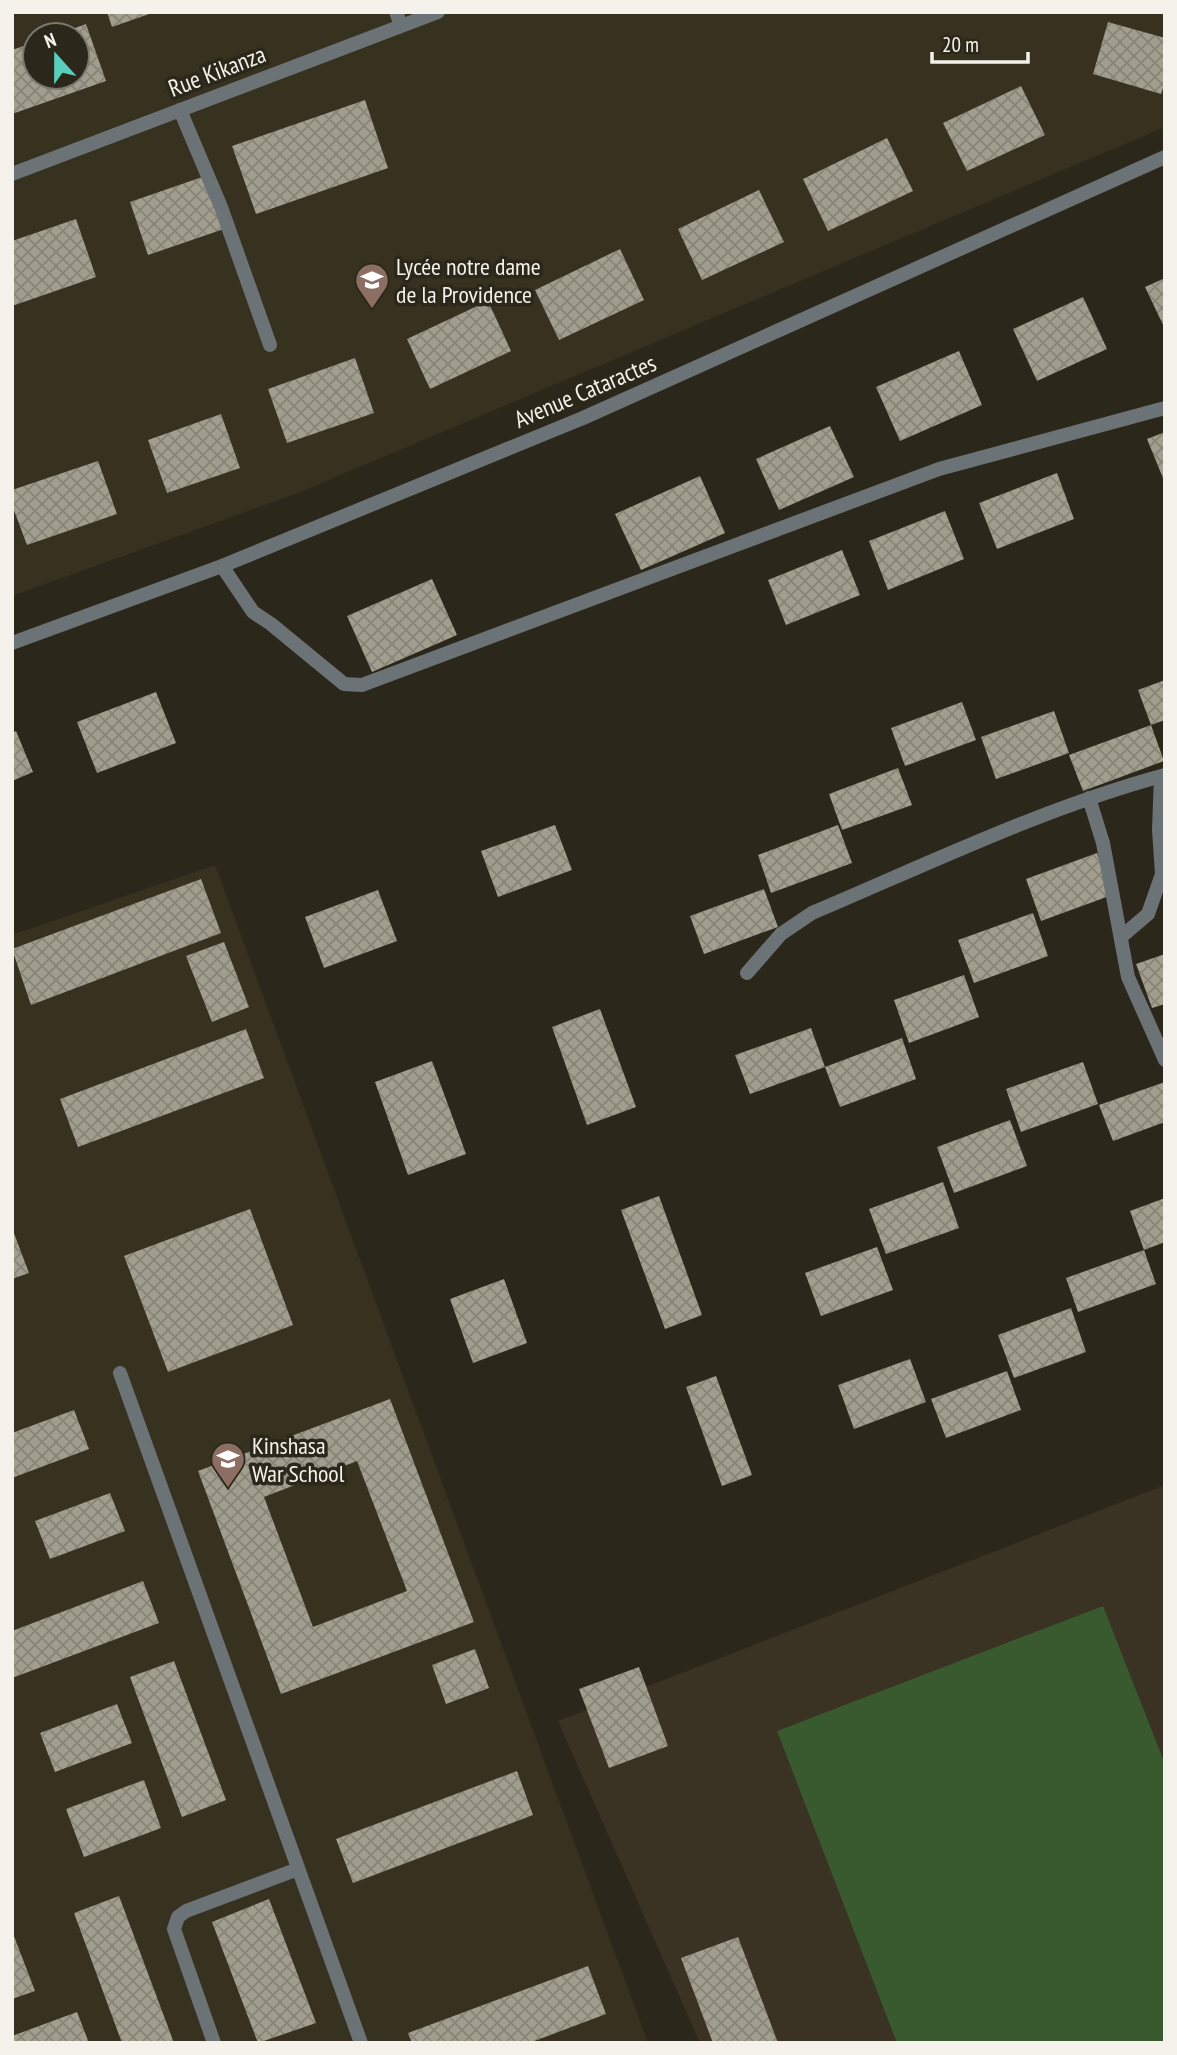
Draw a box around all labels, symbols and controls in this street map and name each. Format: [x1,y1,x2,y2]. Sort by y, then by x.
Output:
north arrow [21,21,91,91]
scale bar [932,21,1028,65]
text: N [41,27,59,53]
text: 20 m [942,31,979,58]
street label: Rue Kikanza [164,38,270,104]
place label: Lycée notre dame de la Providence [396,251,541,310]
school or university icon: Lycée notre dame de la Providence [353,261,391,310]
street label: Avenue Cataractes [509,347,661,435]
place label: Kinshasa War School [252,1430,345,1489]
school or university icon: Kinshasa War School [209,1440,247,1489]

